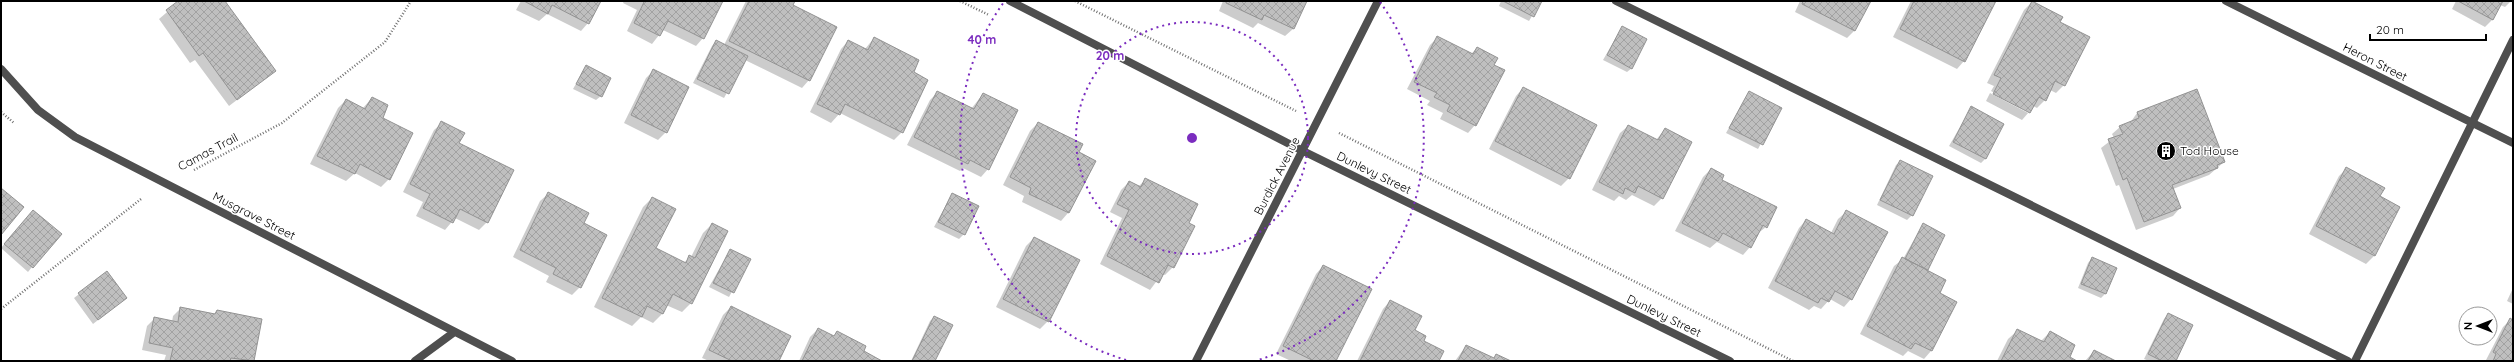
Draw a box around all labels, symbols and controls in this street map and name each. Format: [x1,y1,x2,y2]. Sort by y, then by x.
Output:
scale bar [2370,16,2486,42]
text: 20 m [2376,22,2404,37]
text: 40 m [968,32,996,47]
street label: Heron Street [2341,39,2410,84]
text: 20 m [1096,48,1124,63]
street label: Camas Trail [175,129,240,174]
centre of rings [1185,131,1199,145]
street label: Burdick Avenue [1250,134,1303,217]
building icon: Tod House [2155,140,2177,162]
place label: Tod House [2180,143,2239,158]
street label: Dunlevy Street [1335,148,1414,197]
street label: Musgrave Street [210,188,298,243]
street label: Dunlevy Street [1625,291,1704,340]
north arrow [2458,306,2498,346]
text: N [2461,322,2475,330]

